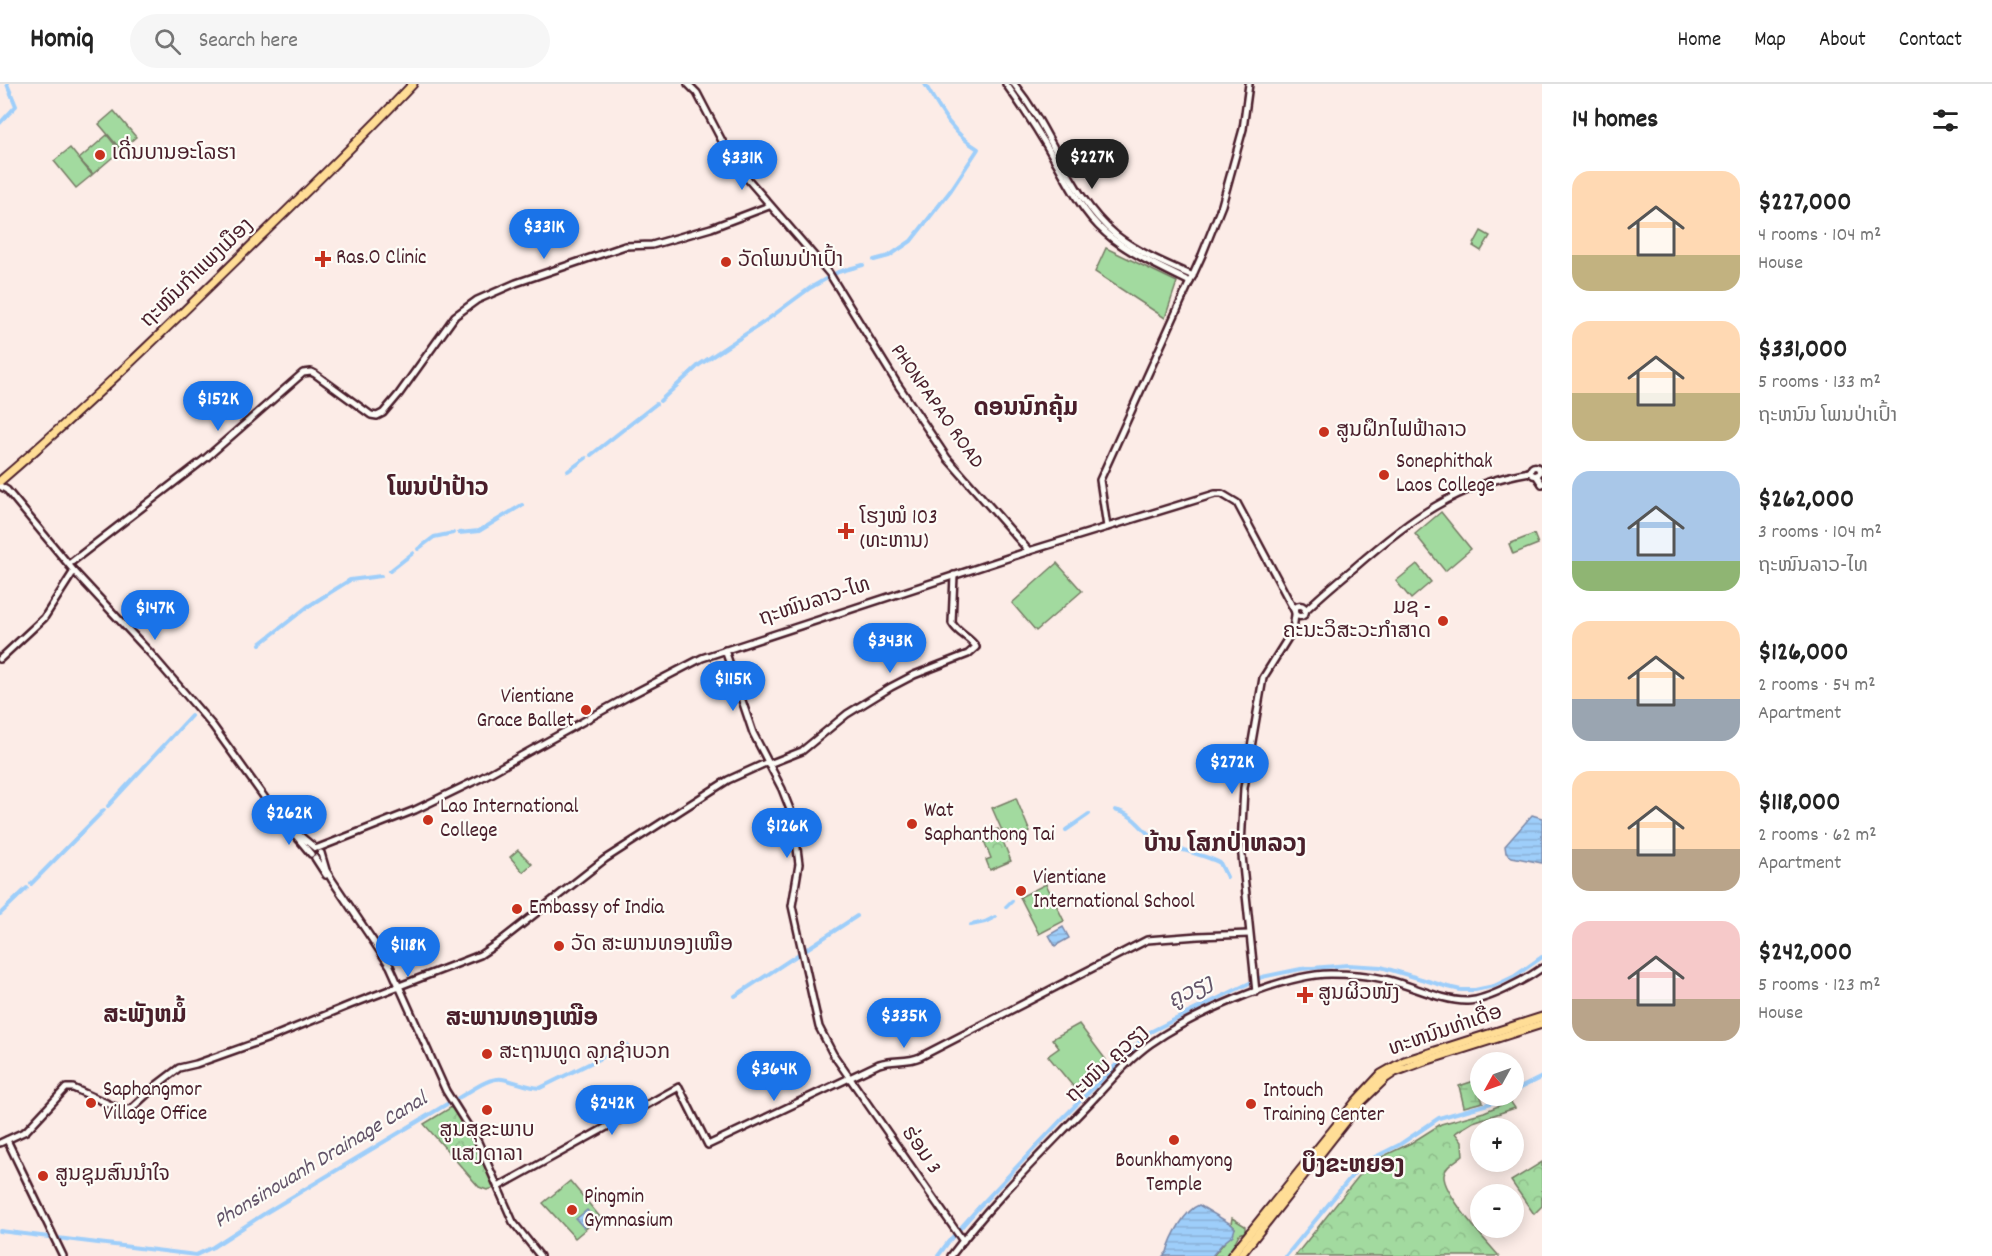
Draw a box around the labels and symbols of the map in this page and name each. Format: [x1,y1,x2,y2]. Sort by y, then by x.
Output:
place label: ເດີ່ນບານອະໂລຮາ [112,136,236,170]
pin: $227K [1050,139,1134,190]
pin: $331K [700,140,784,191]
marker: ເດີ່ນບານອະໂລຮາ [93,148,107,162]
pin: $331K [502,209,586,260]
street label: ຖະໜົນກຳແພງເມືອງ [134,211,261,336]
place label: ວັດໂພນປ່າເປົ້າ [738,243,843,277]
place label: Ras.O Clinic [336,244,426,274]
marker: Ras.O Clinic [314,250,332,268]
marker: ວັດໂພນປ່າເປົ້າ [719,255,733,269]
street label: PHONPAPAO ROAD [882,339,990,476]
pin: $152K [176,381,260,432]
district label: ດອນນົກຄຸ້ມ [974,393,1078,427]
place label: ສູນຝຶກໄຟຟ້າລາວ [1336,417,1467,447]
marker: ສູນຝຶກໄຟຟ້າລາວ [1317,425,1331,439]
place label: Sonephithak Laos College [1396,448,1495,502]
marker: Sonephithak Laos College [1377,468,1391,482]
district label: ໂພນປ່າປ້າວ [386,473,489,507]
place label: ໂຮງໝໍ 103 (ທະຫານ) [859,504,937,558]
marker: ໂຮງໝໍ 103 (ທະຫານ) [837,522,855,540]
street label: ຖະໜົນລາວ-ໄທ [755,571,875,635]
pin: $147K [113,590,197,641]
place label: ມຊ - ຄະນະວິສະວະກຳສາດ [1283,594,1431,648]
marker: ມຊ - ຄະນະວິສະວະກຳສາດ [1436,614,1450,628]
pin: $343K [848,623,932,674]
pin: $115K [691,661,775,712]
place label: Vientiane Grace Ballet [476,683,574,737]
marker: Vientiane Grace Ballet [579,703,593,717]
pin: $272K [1190,744,1274,795]
place label: Lao International College [440,793,579,847]
pin: $262K [247,795,331,846]
place label: Wat Saphanthong Tai [924,797,1055,851]
pin: $126K [745,808,829,859]
marker: Lao International College [421,813,435,827]
marker: Wat Saphanthong Tai [905,817,919,831]
district label: ບ້ານ ໂສກປ່າຫລວງ [1144,829,1306,863]
place label: Vientiane International School [1033,864,1195,918]
marker: Vientiane International School [1014,884,1028,898]
place label: Embassy of India [529,894,665,924]
marker: Embassy of India [510,902,524,916]
pin: $118K [366,927,450,978]
place label: ວັດ ສະພານທອງເໜືອ [571,930,733,961]
marker: ວັດ ສະພານທອງເໜືອ [552,939,566,953]
water label: ຄູວຽງ [1163,968,1220,1017]
place label: ສູນຜິວໜັງ [1318,980,1400,1010]
marker: ສູນຜິວໜັງ [1296,986,1314,1004]
district label: ສະພັງຫມໍ້ [103,995,187,1034]
street label: ທະຫນົນທ່າເດື່ອ [1384,995,1507,1065]
pin: $335K [862,998,946,1049]
district label: ສະພານທອງເໝືອ [446,1002,598,1037]
street label: ຖະໜົນ ຄູວຽງ [1060,1019,1156,1111]
place label: ສະຖານທູດ ລຸກຊຳບວກ [499,1039,670,1069]
marker: ສະຖານທູດ ລຸກຊຳບວກ [480,1047,494,1061]
pin: $364K [732,1051,816,1102]
north arrow [1470,1052,1524,1106]
place label: Saphangmor Village Office [103,1076,207,1130]
place label: Intouch Training Center [1263,1077,1384,1131]
water label: Phonsinouanh Drainage Canal [208,1084,435,1237]
pin: $242K [570,1085,654,1136]
marker: Saphangmor Village Office [84,1096,98,1110]
marker: Intouch Training Center [1244,1097,1258,1111]
marker: ສູນສຸຂະພາບ ແສງດາລາ [480,1103,494,1117]
place label: ສູນສຸຂະພາບ ແສງດາລາ [439,1117,535,1171]
street label: ຮ່ອມ 3 [893,1121,947,1181]
marker: Bounkhamyong Temple [1167,1133,1181,1147]
place label: Bounkhamyong Temple [1115,1147,1233,1201]
district label: ບຶງຂະຫຍອງ [1301,1150,1405,1184]
place label: ສູນຊຸມສົນນຳໃຈ [55,1161,170,1191]
marker: ສູນຊຸມສົນນຳໃຈ [36,1169,50,1183]
place label: Pingmin Gymnasium [584,1183,673,1237]
marker: Pingmin Gymnasium [565,1203,579,1217]

